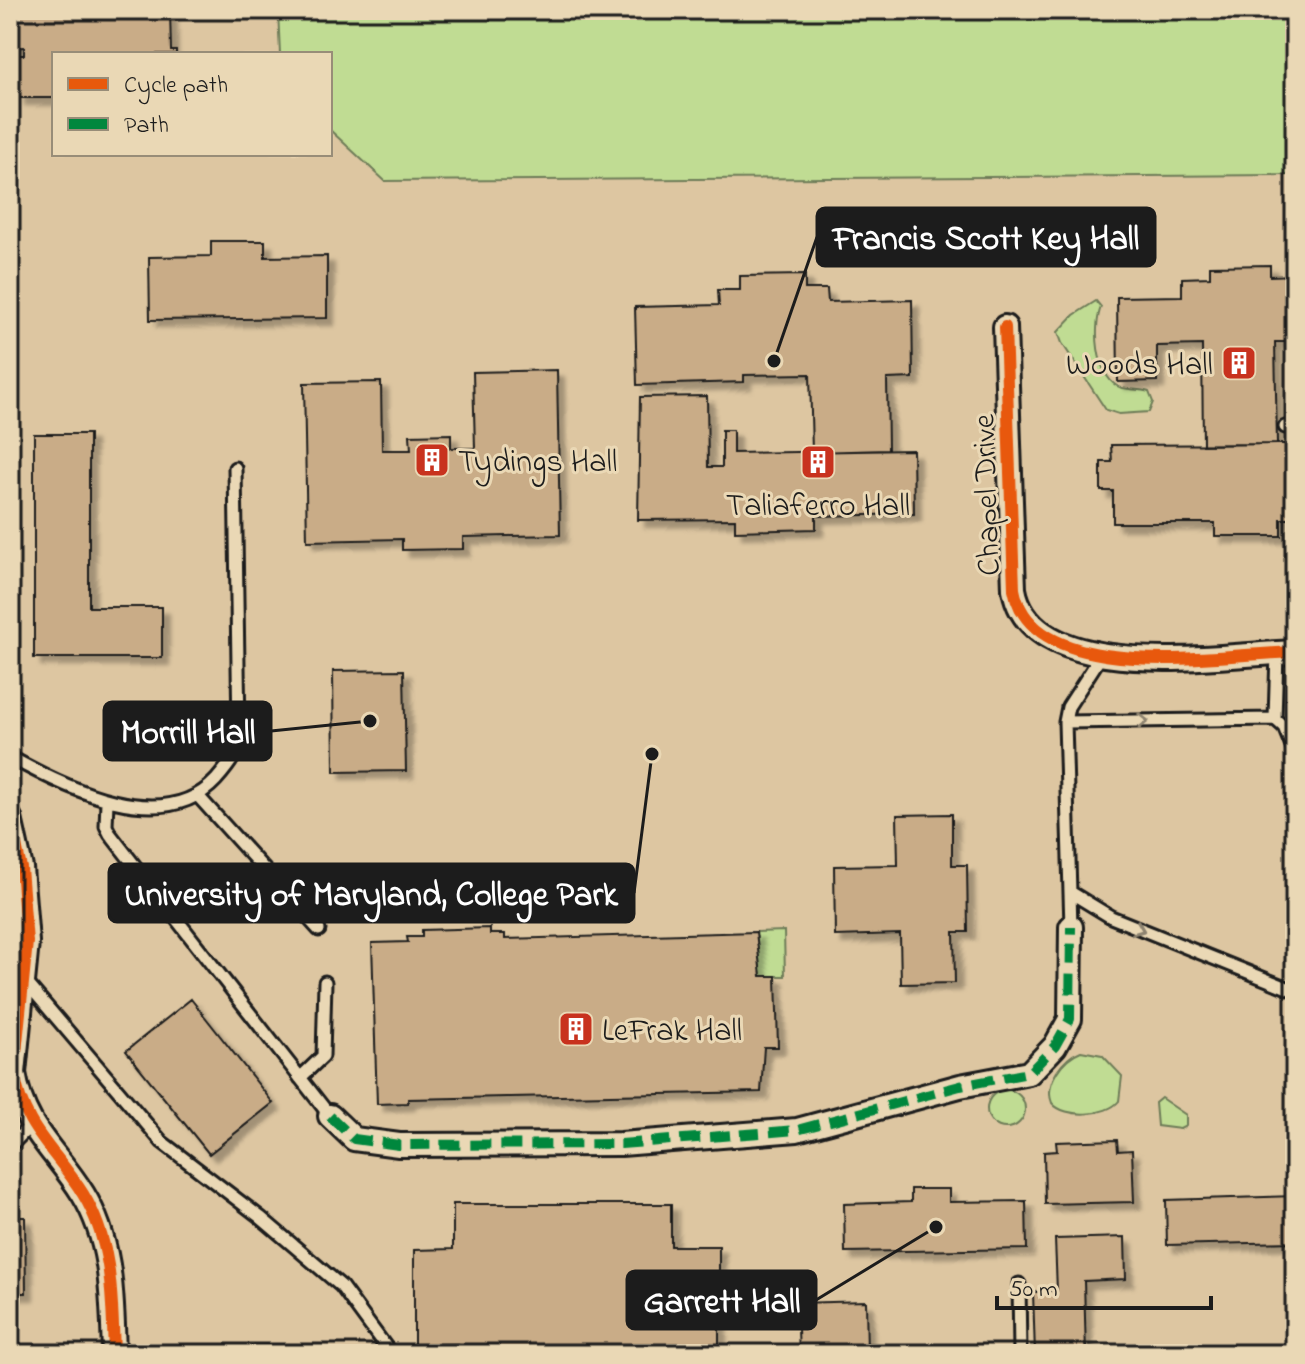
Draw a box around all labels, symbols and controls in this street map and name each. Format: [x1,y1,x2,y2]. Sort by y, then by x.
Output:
legend [52,52,332,156]
text: Cycle path [124,69,228,105]
text: Path [124,109,169,144]
callout: Francis Scott Key Hall [817,208,1155,266]
text: Francis Scott Key Hall [831,216,1139,267]
place label: Woods Hall [1066,343,1213,390]
building icon: Woods Hall [1220,344,1258,382]
street label: Chapel Drive [962,412,1015,577]
place label: Tydings Hall [458,440,617,487]
building icon: Tydings Hall [413,441,451,479]
building icon: Taliaferro Hall [799,443,837,481]
place label: Taliaferro Hall [726,484,910,531]
callout: Morrill Hall [104,702,271,760]
text: Morrill Hall [121,710,255,760]
one-way arrow [1137,712,1150,730]
callout: University of Maryland, College Park [109,864,634,922]
text: University of Maryland, College Park [124,872,619,923]
one-way arrow [1131,919,1145,935]
place label: LeFrak Hall [602,1009,742,1056]
building icon: LeFrak Hall [557,1010,595,1048]
scale bar [997,1260,1211,1310]
callout: Garrett Hall [627,1271,816,1329]
text: 50 m [1009,1273,1058,1308]
text: Garrett Hall [644,1279,800,1329]

